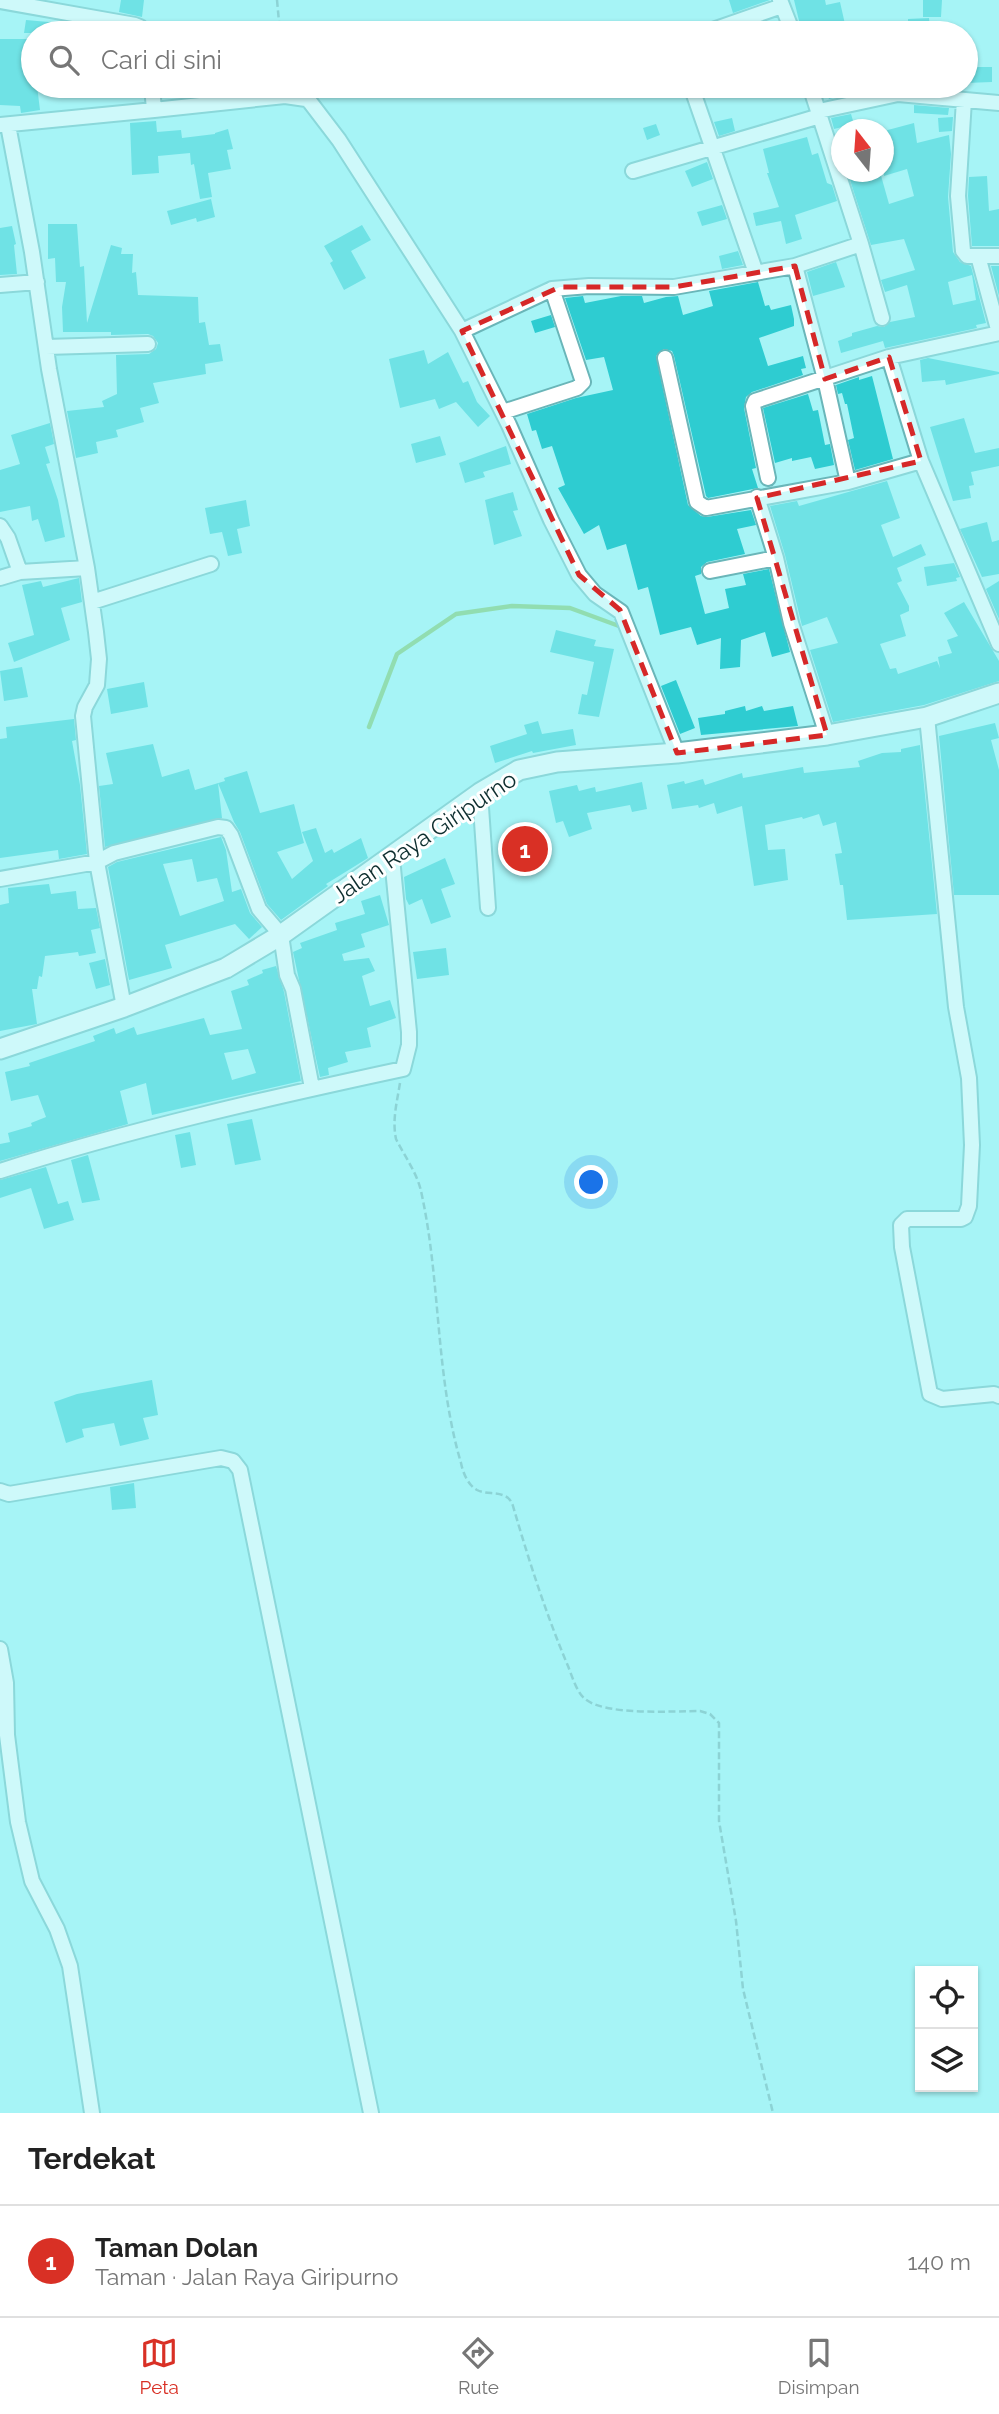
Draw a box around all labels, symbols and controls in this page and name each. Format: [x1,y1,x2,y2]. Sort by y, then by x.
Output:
search box [21,21,978,98]
icon: search [45,41,83,79]
text: Cari di sini [101,45,222,75]
north arrow [831,119,894,182]
street label: Jalan Raya Giripurno [326,765,521,908]
pin: 1 [502,823,548,875]
your location [574,1165,608,1199]
map controls [915,1966,978,2092]
button: locate [915,1966,978,2029]
button: layers [915,2029,978,2092]
text: Terdekat [28,2141,156,2176]
text: Taman Dolan [95,2233,258,2263]
text: 1 [45,2248,57,2275]
text: 140 m [908,2248,971,2275]
text: Taman · Jalan Raya Giripurno [95,2263,398,2290]
tab: Peta [140,2334,179,2398]
tab: Rute [458,2334,499,2398]
tab: Disimpan [778,2334,860,2398]

